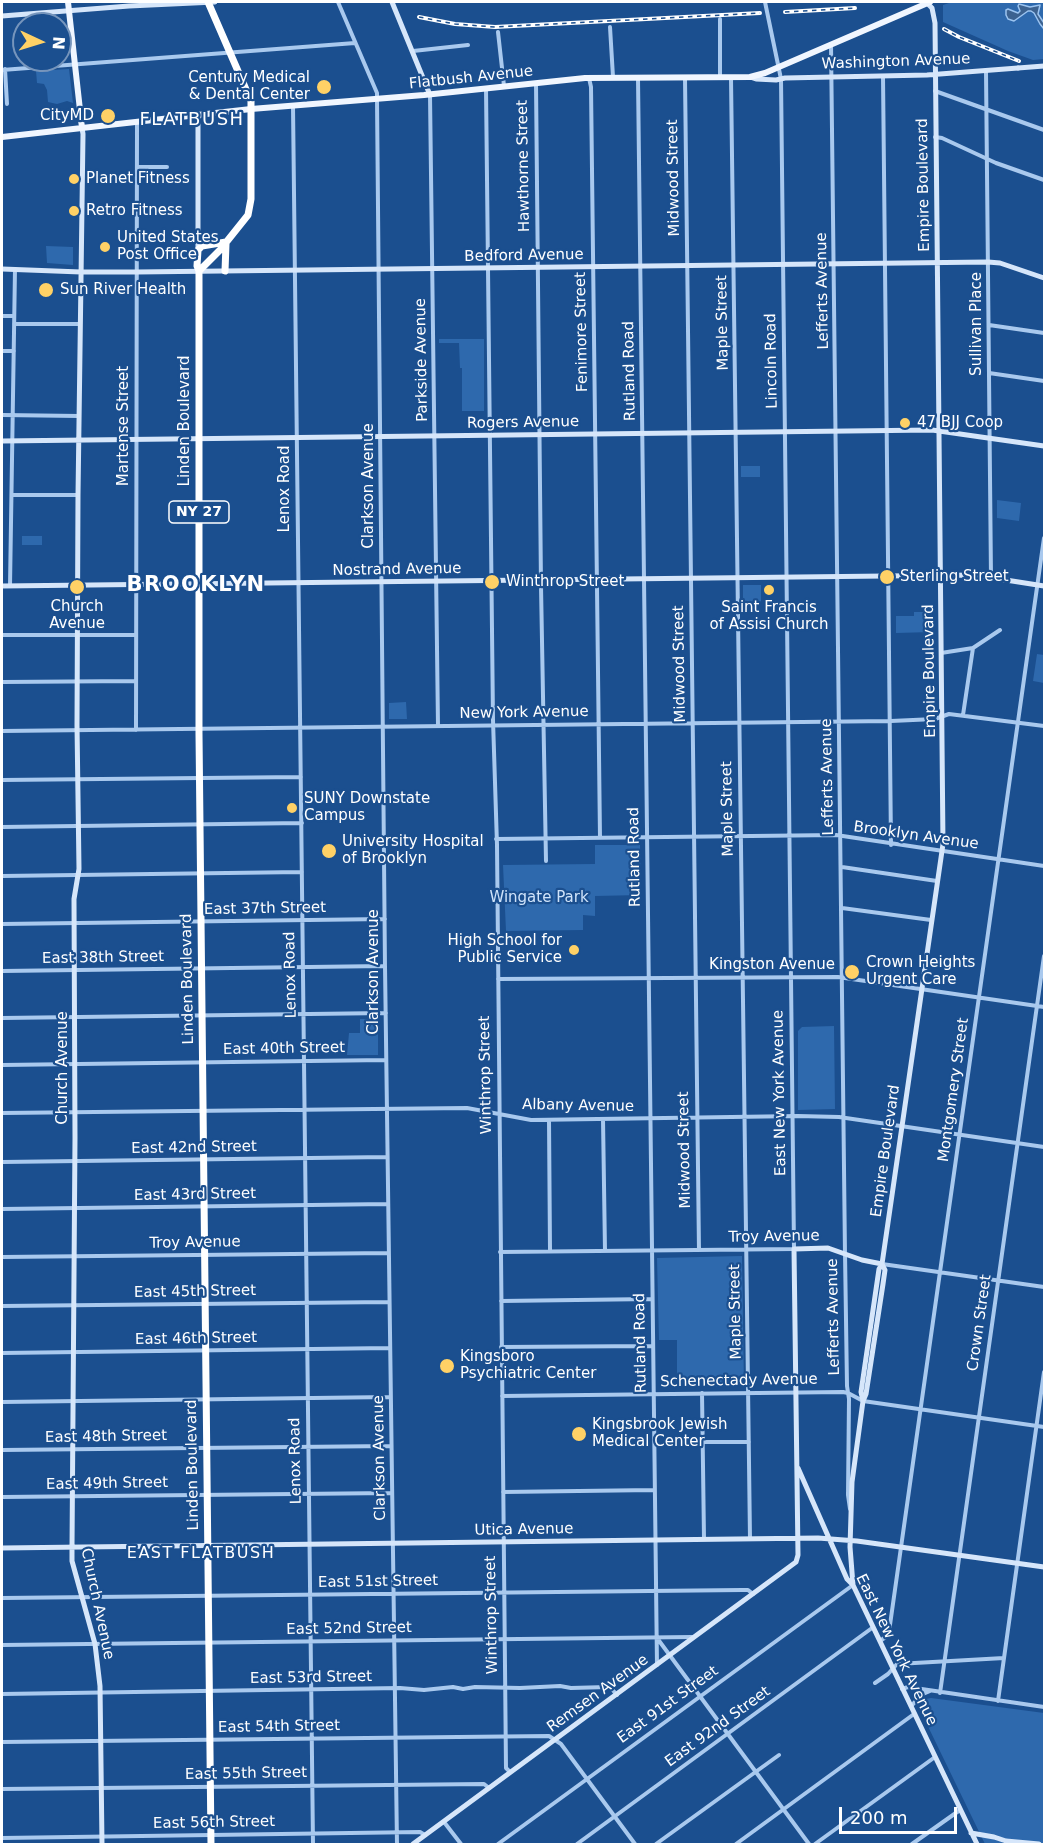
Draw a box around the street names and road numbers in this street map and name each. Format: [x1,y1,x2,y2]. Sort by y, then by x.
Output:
street label: Washington Avenue [821,50,971,74]
street label: Flatbush Avenue [408,63,534,93]
street label: Hawthorne Street [514,100,534,232]
street label: Empire Boulevard [914,118,934,252]
street label: Midwood Street [664,119,684,237]
street label: Lefferts Avenue [813,232,833,350]
street label: Bedford Avenue [464,246,584,266]
street label: Fenimore Street [572,272,592,392]
street label: Sullivan Place [968,272,986,376]
street label: Maple Street [713,275,733,371]
street label: Parkside Avenue [412,298,432,422]
street label: Lincoln Road [762,313,782,409]
street label: Rutland Road [620,321,640,421]
street label: Linden Boulevard [176,356,194,486]
street label: Martense Street [115,366,133,486]
street label: Rogers Avenue [467,413,579,433]
street label: Clarkson Avenue [360,423,378,549]
street label: Lenox Road [276,446,294,532]
road number: NY 27 [169,501,229,523]
street label: Nostrand Avenue [332,560,462,580]
street label: Empire Boulevard [920,604,940,738]
street label: Midwood Street [670,605,690,723]
street label: New York Avenue [459,703,589,723]
street label: Lefferts Avenue [818,718,838,836]
street label: Maple Street [718,761,738,857]
street label: Rutland Road [625,807,645,907]
street label: Brooklyn Avenue [852,818,980,854]
street label: East 37th Street [204,899,326,919]
street label: Clarkson Avenue [365,909,383,1035]
street label: Linden Boulevard [178,913,198,1045]
street label: Lenox Road [281,931,301,1019]
street label: East 38th Street [42,948,164,968]
street label: Kingston Avenue [709,956,835,974]
street label: East New York Avenue [770,1010,790,1176]
street label: Church Avenue [54,1011,72,1125]
street label: Winthrop Street [476,1016,496,1134]
street label: Montgomery Street [935,1017,973,1163]
street label: East 40th Street [223,1039,345,1059]
street label: Empire Boulevard [868,1084,904,1218]
street label: Midwood Street [675,1091,695,1209]
street label: Albany Avenue [522,1096,634,1116]
street label: East 42nd Street [131,1138,257,1158]
street label: East 43rd Street [134,1185,256,1205]
street label: Troy Avenue [728,1227,820,1247]
street label: Troy Avenue [149,1233,241,1253]
street label: Lefferts Avenue [824,1258,844,1376]
street label: Maple Street [726,1264,746,1360]
street label: Crown Street [964,1273,996,1373]
street label: East 45th Street [134,1282,256,1302]
street label: Rutland Road [631,1293,651,1393]
street label: East 46th Street [135,1329,257,1349]
street label: Schenectady Avenue [660,1371,818,1391]
street label: Clarkson Avenue [370,1395,390,1521]
street label: Linden Boulevard [183,1399,203,1531]
street label: Lenox Road [286,1417,306,1505]
street label: East 48th Street [45,1427,167,1447]
street label: East 49th Street [46,1474,168,1494]
street label: Utica Avenue [474,1520,574,1540]
street label: Church Avenue [76,1547,118,1661]
street label: Winthrop Street [482,1556,502,1674]
street label: East New York Avenue [851,1571,941,1729]
street label: East 51st Street [318,1572,438,1592]
street label: East 52nd Street [286,1619,412,1639]
street label: Remsen Avenue [544,1651,652,1737]
street label: East 91st Street [614,1662,722,1748]
street label: East 53rd Street [250,1668,372,1688]
street label: East 92nd Street [662,1683,774,1771]
street label: East 54th Street [218,1717,340,1737]
street label: East 55th Street [185,1764,307,1784]
street label: East 56th Street [153,1813,275,1833]

